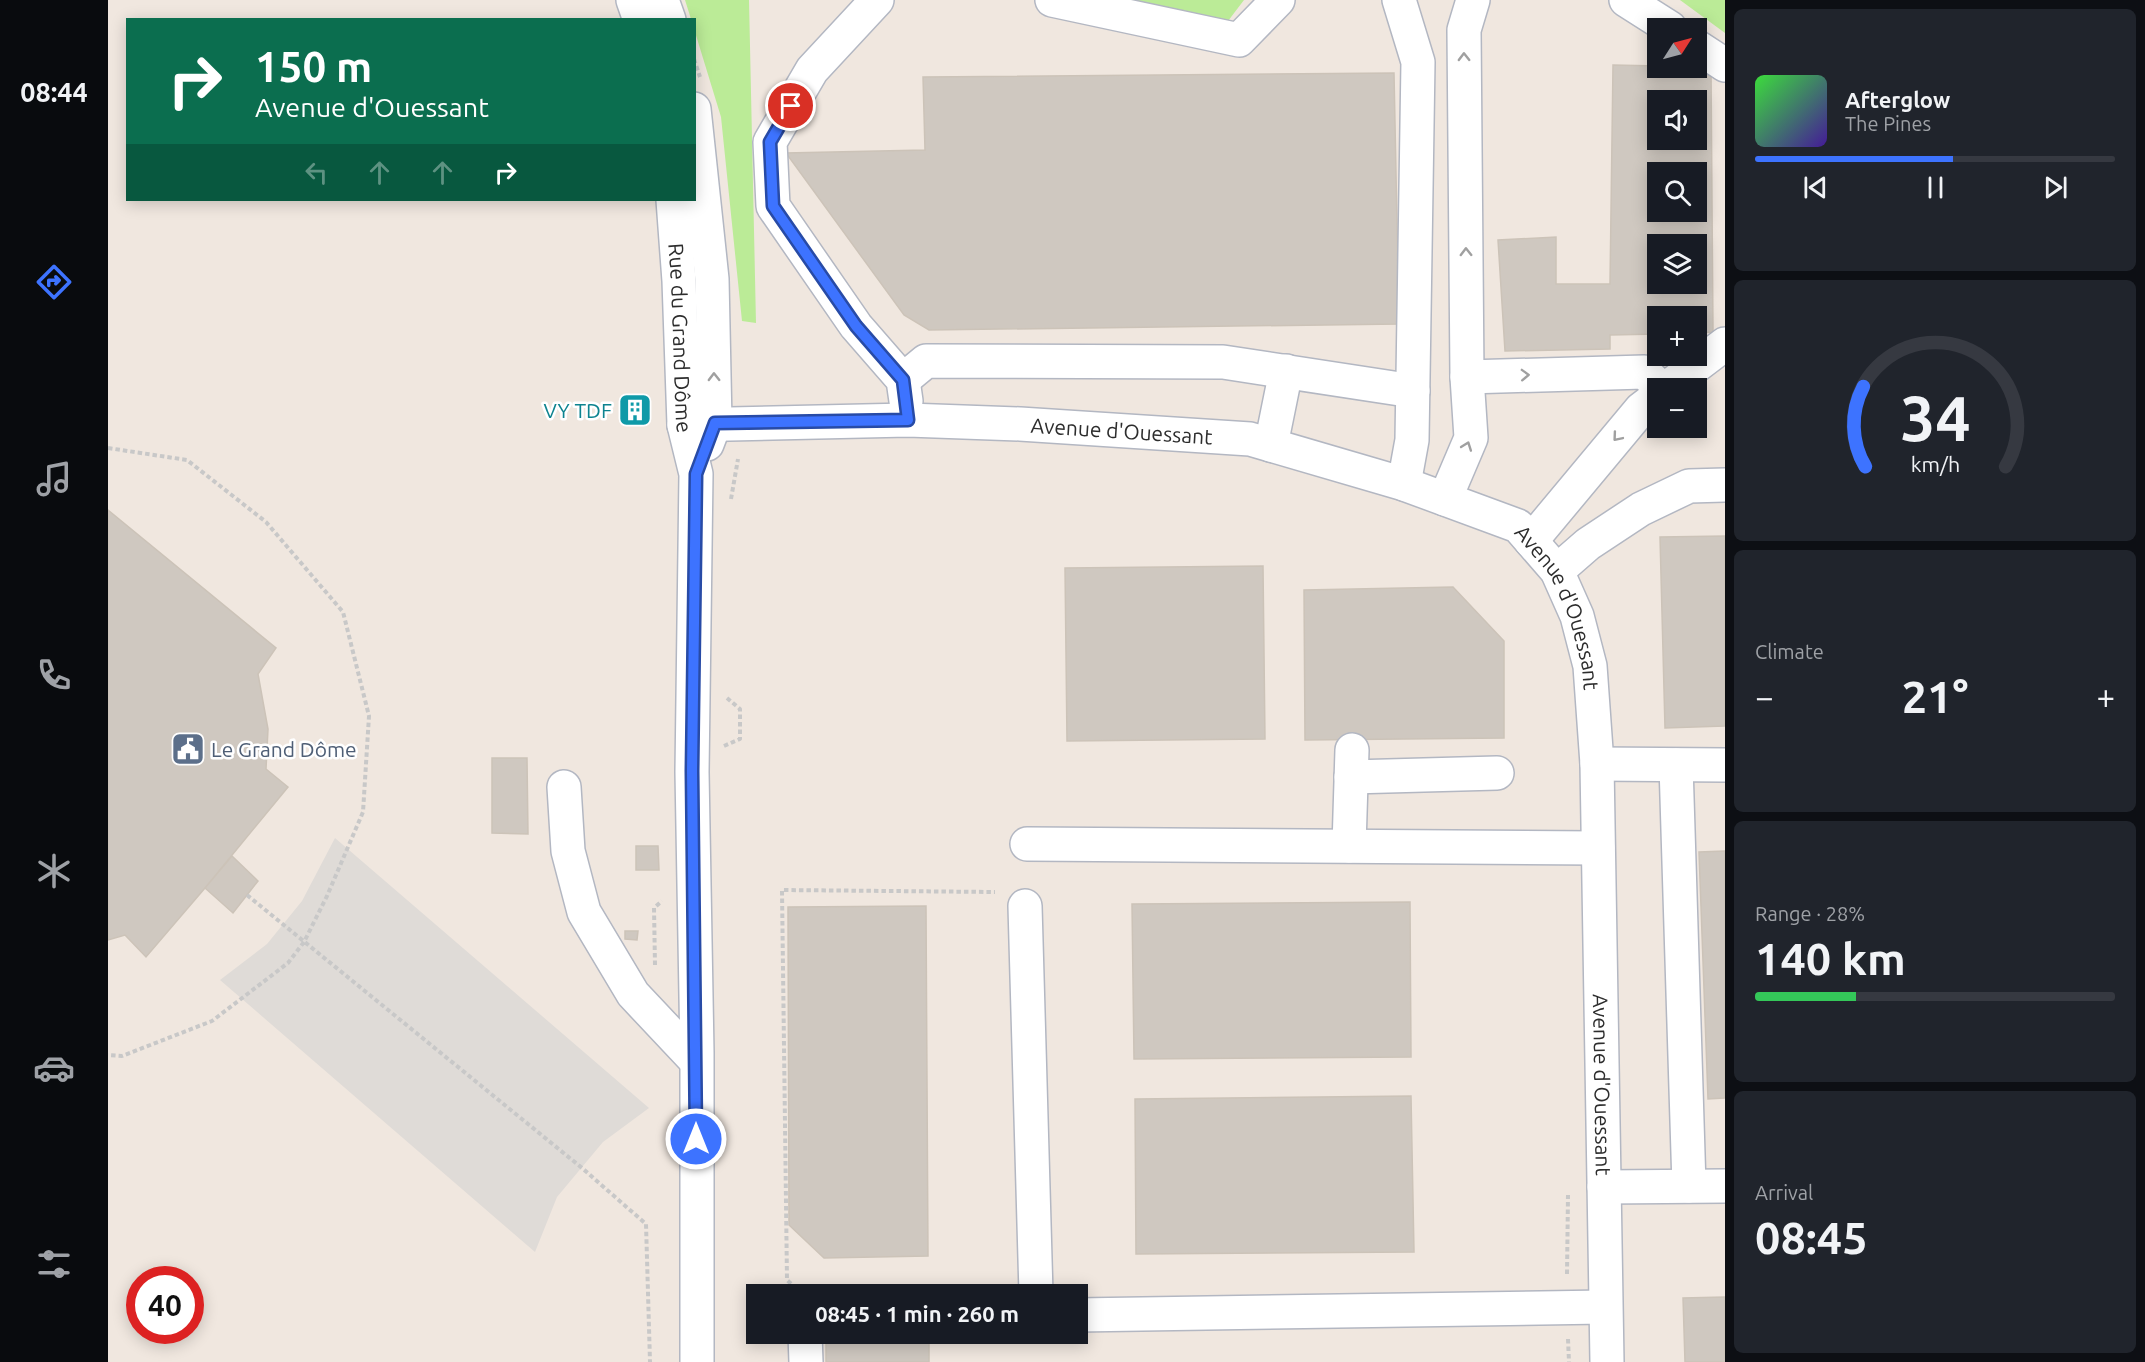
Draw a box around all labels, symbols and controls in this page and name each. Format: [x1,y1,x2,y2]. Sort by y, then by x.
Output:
north arrow [1647,18,1707,78]
map controls [1647,18,1707,438]
icon: right [156,42,234,120]
text: 150 m [255,43,372,90]
one-way arrow [1458,52,1470,61]
text: 08:44 [20,77,88,107]
pin [765,80,816,131]
text: Afterglow [1845,87,1950,112]
icon: arrive [774,89,807,122]
button: sound [1647,90,1707,150]
text: Avenue d'Ouessant [255,92,489,122]
text: The Pines [1845,112,1931,135]
icon: left [300,156,333,189]
icon: ahead [363,156,396,189]
icon: ahead [426,156,459,189]
icon: right [489,156,522,189]
button: search [1647,162,1707,222]
icon: previous [1799,171,1832,204]
icon: pause [1919,171,1952,204]
icon: next [2039,171,2072,204]
button: layers [1647,234,1707,294]
street label: Rue du Grand Dôme [664,242,697,435]
one-way arrow [1460,247,1472,256]
icon: directions [33,261,75,303]
button: + [1647,306,1707,366]
one-way arrow [1521,369,1530,382]
one-way arrow [708,373,720,382]
button: − [1647,378,1707,438]
text: 34 [1900,384,1970,454]
building icon: VY TDF [617,392,653,428]
place label: VY TDF [543,398,612,422]
street label: Avenue d'Ouessant [1030,413,1213,449]
one-way arrow [1613,430,1624,441]
one-way arrow [1460,441,1473,451]
text: km/h [1910,453,1960,477]
icon: music [33,458,75,500]
street label: Avenue d'Ouessant [1511,520,1604,691]
text: Climate [1755,640,1824,663]
icon: phone [33,654,75,696]
text: 21° [1902,671,1968,722]
text: − [1755,678,1774,715]
text: + [2096,678,2115,715]
public building icon: Le Grand Dôme [170,731,206,767]
place label: Le Grand Dôme [211,737,357,761]
icon: climate [33,850,75,892]
text: Range · 28% [1755,902,1865,925]
text: 140 km [1755,933,1906,984]
street label: Avenue d'Ouessant [1589,994,1616,1176]
icon: car [33,1047,75,1089]
position arrow [664,1107,728,1171]
text: Arrival [1755,1181,1813,1204]
text: 08:45 [1755,1212,1868,1263]
icon: filters [33,1243,75,1285]
speed limit sign: 40 [126,1266,204,1344]
text: 08:45 · 1 min · 260 m [815,1301,1019,1326]

